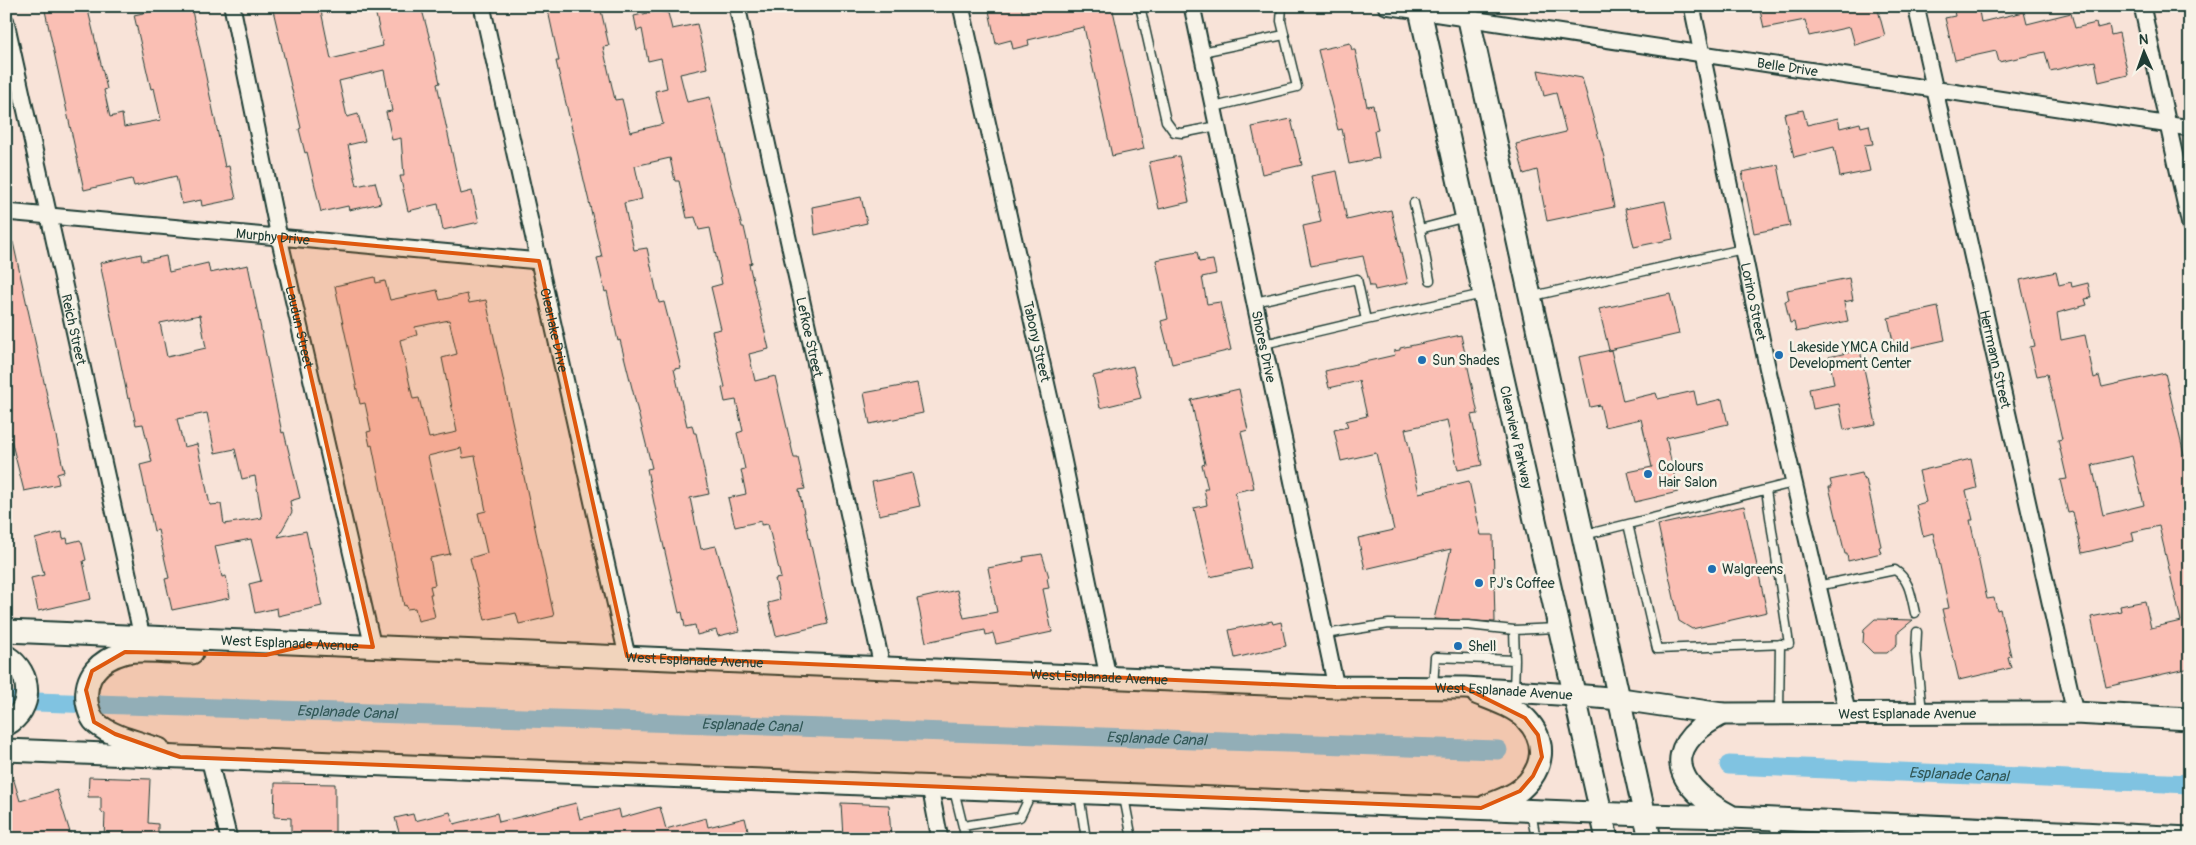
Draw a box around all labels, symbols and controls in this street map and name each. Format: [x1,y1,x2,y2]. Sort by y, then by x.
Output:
north arrow [2118,28,2168,78]
text: N [2139,31,2149,48]
street label: Belle Drive [1756,54,1819,80]
street label: Murphy Drive [235,225,311,249]
street label: Lorino Street [1737,261,1770,343]
street label: Laudun Street [281,284,317,370]
street label: Clearlake Drive [536,286,571,374]
street label: Reich Street [57,293,90,367]
street label: Lefkoe Street [792,295,826,379]
street label: Tabony Street [1019,300,1054,384]
street label: Herrmann Street [1976,308,2014,411]
street label: Shores Drive [1248,309,1279,384]
place label: Lakeside YMCA Child Development Center [1789,339,1912,372]
marker: Lakeside YMCA Child Development Center [1773,349,1785,361]
place label: Sun Shades [1432,352,1500,369]
marker: Sun Shades [1416,354,1428,366]
street label: Clearview Parkway [1496,384,1536,490]
place label: Colours Hair Salon [1658,458,1717,491]
marker: Colours Hair Salon [1642,468,1654,480]
place label: Walgreens [1722,561,1784,578]
marker: Walgreens [1706,563,1718,575]
place label: PJ's Coffee [1489,575,1555,592]
marker: PJ's Coffee [1473,577,1485,589]
street label: West Esplanade Avenue [220,632,359,655]
place label: Shell [1468,638,1496,655]
marker: Shell [1452,640,1464,652]
street label: West Esplanade Avenue [625,649,764,672]
street label: West Esplanade Avenue [1030,666,1168,689]
street label: West Esplanade Avenue [1435,680,1573,704]
water label: Esplanade Canal [296,702,399,724]
street label: West Esplanade Avenue [1838,705,1976,723]
water label: Esplanade Canal [701,715,803,737]
water label: Esplanade Canal [1106,728,1208,750]
water label: Esplanade Canal [1908,763,2011,787]

